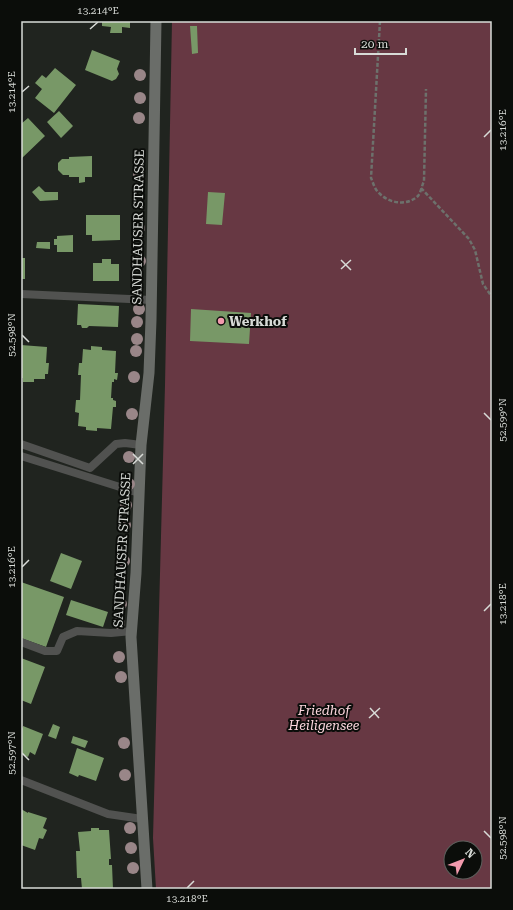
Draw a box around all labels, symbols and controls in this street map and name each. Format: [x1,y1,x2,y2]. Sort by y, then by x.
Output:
text: 13.214°E [77,5,119,16]
scale bar [355,30,406,56]
text: 20 m [361,37,388,51]
text: 13.214°E [6,71,17,113]
text: 13.216°E [497,109,508,151]
street label: SANDHAUSER STRASSE [129,149,147,305]
text: 52.598°N [6,313,17,357]
place label: Werkhof [229,314,287,329]
marker: Werkhof [216,316,226,326]
text: 52.599°N [497,398,508,442]
street label: SANDHAUSER STRASSE [110,472,134,628]
text: 13.216°E [6,546,17,588]
text: 13.218°E [497,583,508,625]
park label: Friedhof Heiligensee [288,703,360,733]
text: 52.597°N [6,731,17,775]
text: 52.598°N [497,816,508,860]
north arrow [443,840,483,880]
text: N [462,846,478,861]
text: 13.218°E [166,893,208,904]

